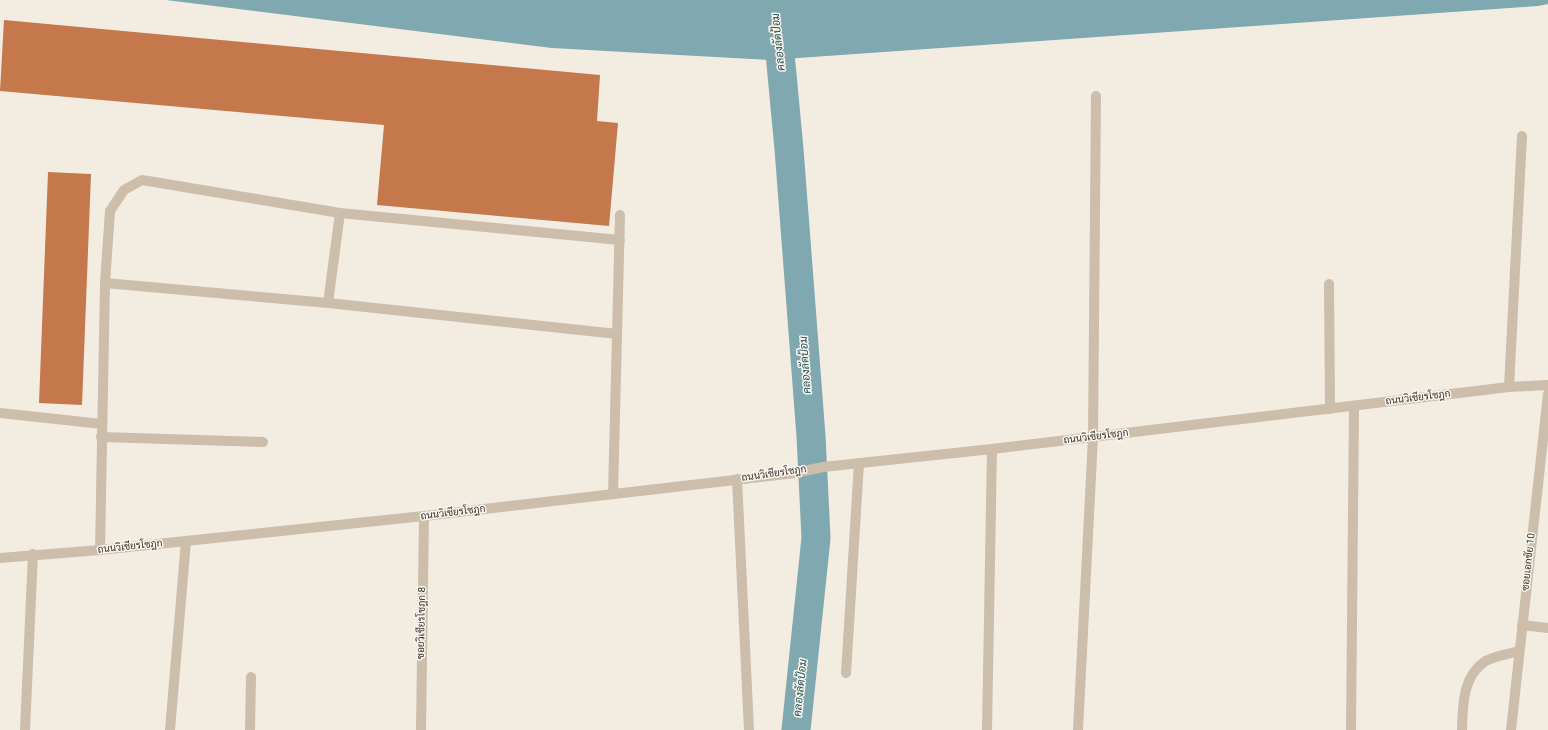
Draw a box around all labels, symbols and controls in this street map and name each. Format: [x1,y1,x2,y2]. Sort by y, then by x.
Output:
water label: คลองลัดป้อม [769,13,789,71]
water label: คลองลัดป้อม [797,336,815,394]
street label: ถนนวิเชียรโชฎก [1385,388,1451,408]
street label: ถนนวิเชียรโชฎก [1063,427,1129,447]
street label: ถนนวิเชียรโชฎก [741,464,807,484]
street label: ถนนวิเชียรโชฎก [420,503,486,523]
street label: ซอยเอกชัย 10 [1520,533,1538,591]
street label: ถนนวิเชียรโชฎก [97,538,163,556]
street label: ซอยวิเชียรโชฎก 8 [415,587,429,659]
water label: คลองลัดป้อม [791,659,811,717]

